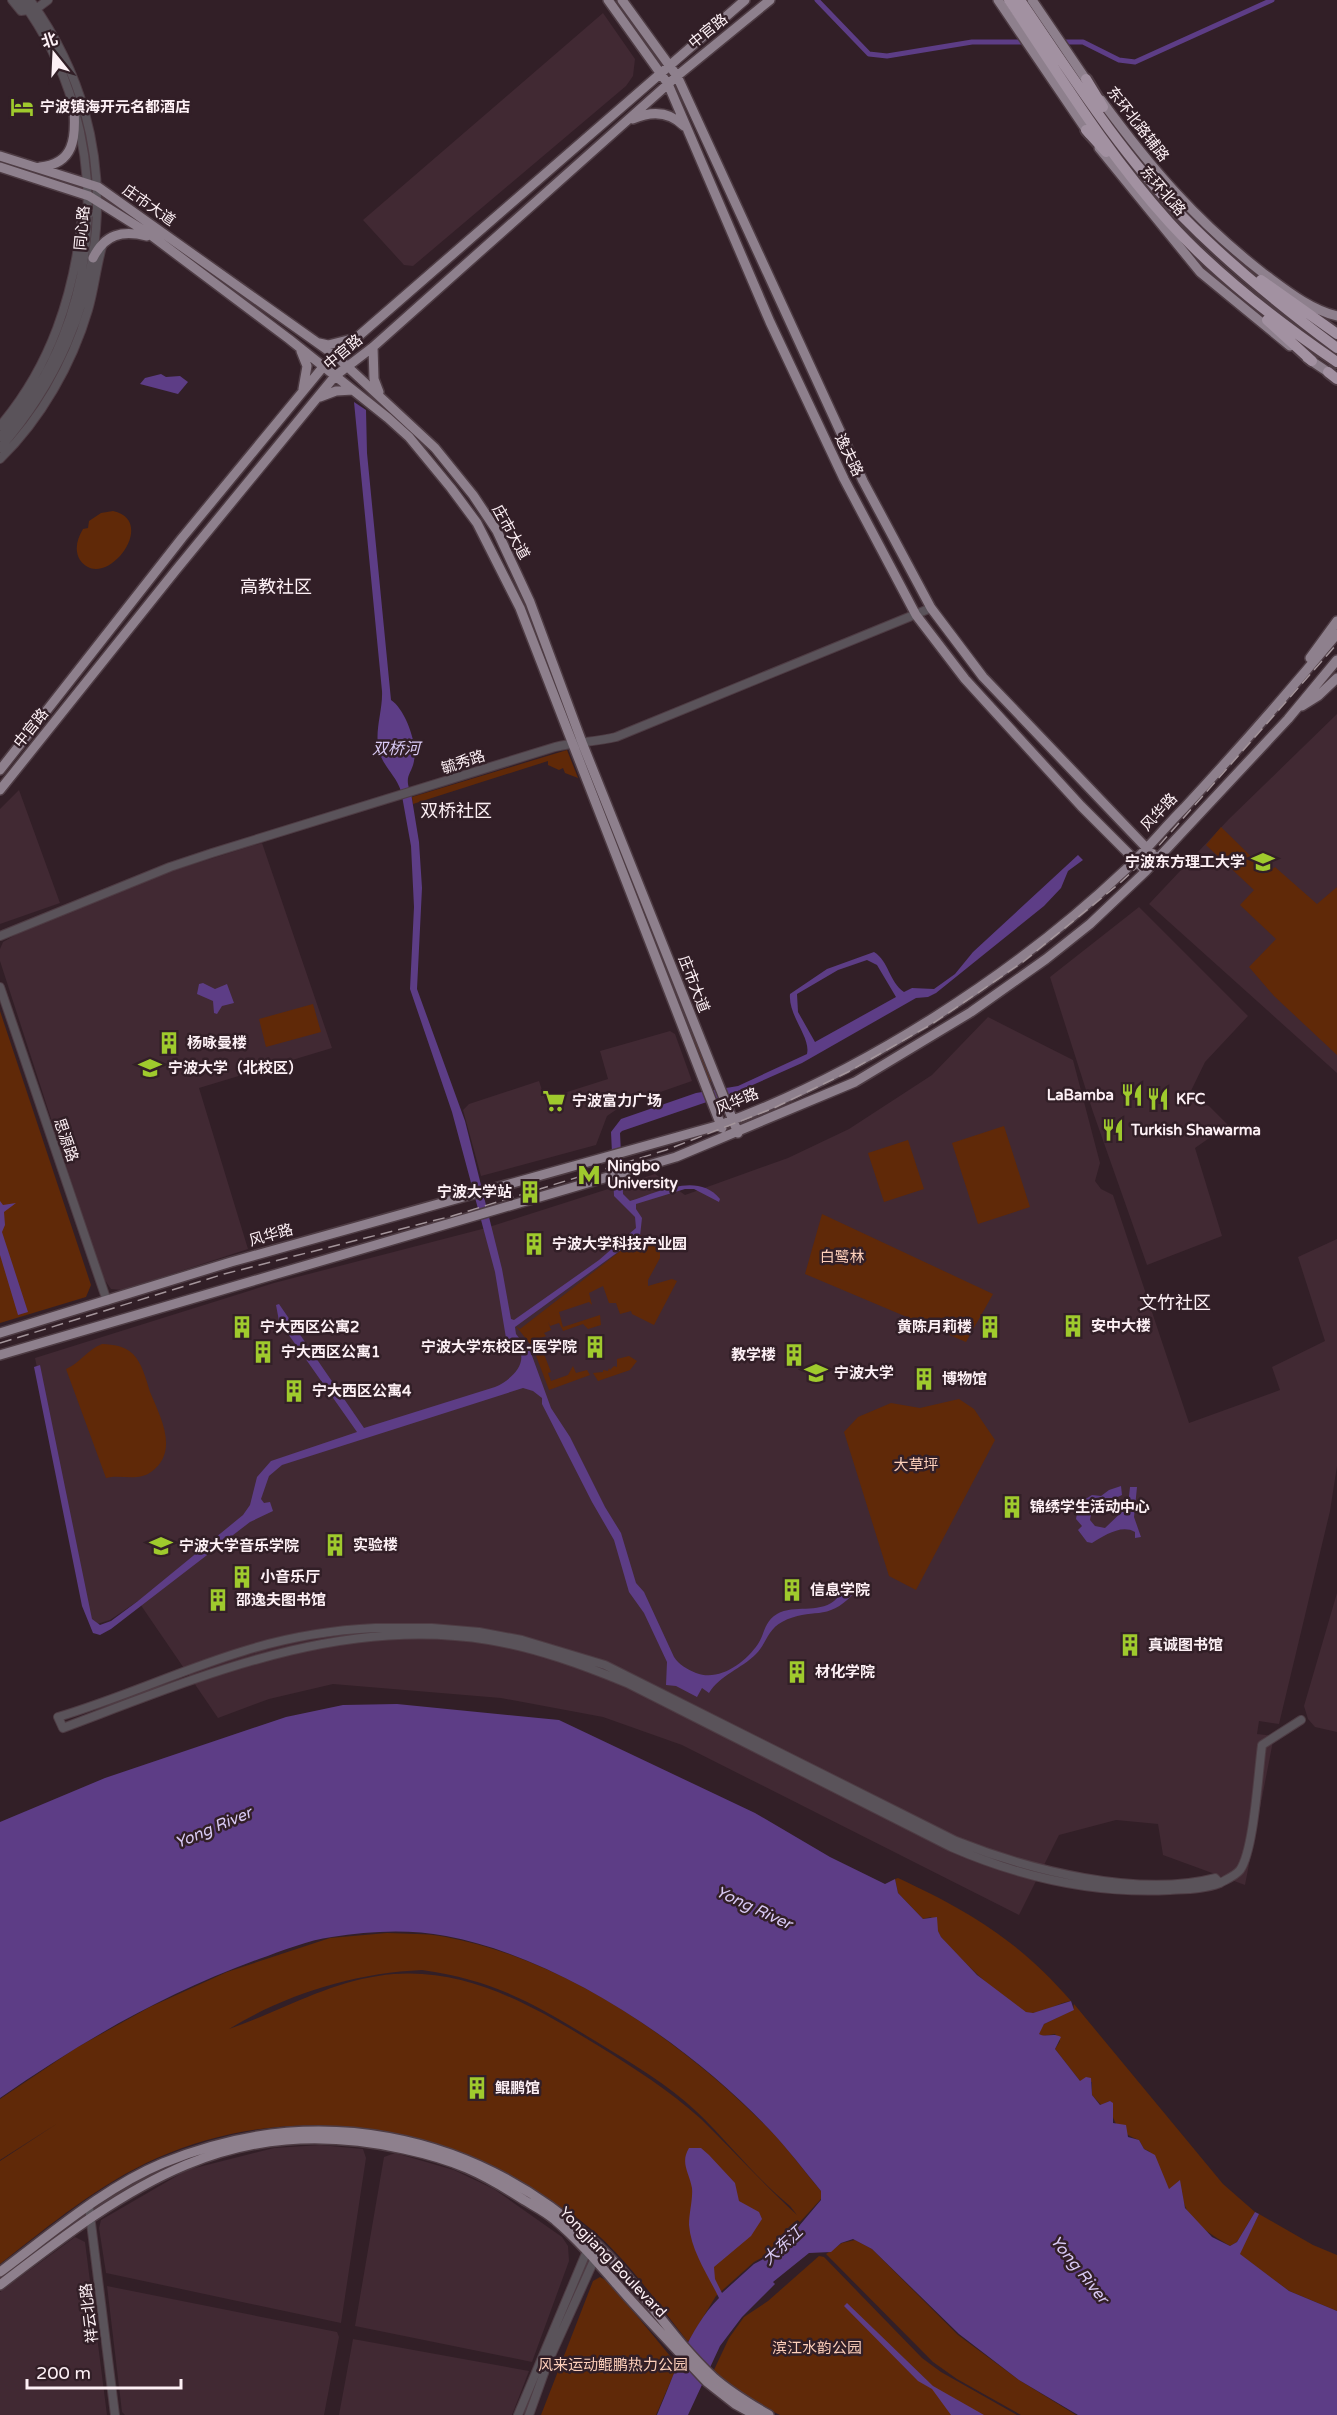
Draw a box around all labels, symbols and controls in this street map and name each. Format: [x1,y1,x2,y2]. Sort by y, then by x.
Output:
street label: 中官路 [685,10,731,52]
north arrow [24,24,84,84]
text: 北 [39,29,60,53]
street label: 东环北路辅路 [1103,83,1173,165]
hotel icon: 宁波镇海开元名都酒店 [9,94,35,120]
place label: 宁波镇海开元名都酒店 [40,98,190,116]
street label: 东环北路 [1137,162,1189,220]
street label: 庄市大道 [119,180,179,230]
street label: 同心路 [71,205,93,251]
street label: 中官路 [320,331,366,373]
street label: 逸夫路 [831,431,867,479]
street label: 庄市大道 [489,501,533,563]
district label: 高教社区 [240,576,312,598]
street label: 中官路 [10,705,52,751]
water label: 双桥河 [372,739,423,759]
street label: 毓秀路 [439,746,487,778]
street label: 风华路 [1137,789,1181,835]
district label: 双桥社区 [420,800,492,822]
school or university icon: 宁波东方理工大学 [1250,849,1276,875]
place label: 宁波东方理工大学 [1125,853,1245,871]
street label: 庄市大道 [675,953,713,1015]
building icon: 杨咏曼楼 [156,1030,182,1056]
place label: 杨咏曼楼 [187,1034,247,1052]
school or university icon: 宁波大学（北校区） [137,1055,163,1081]
place label: 宁波大学（北校区） [168,1059,303,1077]
restaurant icon: LaBamba [1119,1082,1145,1108]
street label: 风华路 [713,1084,761,1118]
place label: LaBamba [1047,1086,1114,1104]
restaurant icon: KFC [1145,1086,1171,1112]
supermarket icon: 宁波富力广场 [541,1088,567,1114]
place label: KFC [1176,1090,1206,1108]
place label: 宁波富力广场 [572,1092,662,1110]
street label: 思源路 [50,1116,82,1164]
restaurant icon: Turkish Shawarma [1100,1117,1126,1143]
place label: Turkish Shawarma [1130,1121,1261,1139]
place label: Ningbo University [607,1157,678,1193]
metro station icon: Ningbo University [576,1162,602,1188]
building icon: 宁波大学站 [517,1179,543,1205]
place label: 宁波大学站 [437,1183,512,1201]
street label: 风华路 [247,1220,295,1250]
building icon: 宁波大学科技产业园 [521,1231,547,1257]
place label: 宁波大学科技产业园 [552,1235,687,1253]
park label: 白鹭林 [819,1248,865,1266]
district label: 文竹社区 [1139,1292,1211,1314]
building icon: 安中大楼 [1060,1313,1086,1339]
building icon: 宁大西区公寓2 [229,1314,255,1340]
building icon: 黄陈月莉楼 [977,1314,1003,1340]
place label: 安中大楼 [1091,1317,1151,1335]
place label: 宁大西区公寓2 [260,1318,359,1336]
place label: 黄陈月莉楼 [897,1318,972,1336]
building icon: 宁波大学东校区-医学院 [582,1334,608,1360]
place label: 宁波大学东校区-医学院 [421,1338,577,1356]
building icon: 宁大西区公寓1 [250,1339,276,1365]
building icon: 教学楼 [781,1342,807,1368]
place label: 宁大西区公寓1 [281,1343,380,1361]
place label: 教学楼 [731,1346,776,1364]
school or university icon: 宁波大学 [803,1360,829,1386]
place label: 宁波大学 [834,1364,894,1382]
building icon: 博物馆 [911,1366,937,1392]
place label: 博物馆 [942,1370,987,1388]
building icon: 宁大西区公寓4 [281,1378,307,1404]
place label: 宁大西区公寓4 [312,1382,412,1400]
park label: 大草坪 [893,1456,939,1474]
building icon: 锦绣学生活动中心 [999,1494,1025,1520]
place label: 锦绣学生活动中心 [1030,1498,1150,1516]
building icon: 实验楼 [322,1532,348,1558]
school or university icon: 宁波大学音乐学院 [148,1533,174,1559]
place label: 实验楼 [353,1536,398,1554]
place label: 宁波大学音乐学院 [179,1537,299,1555]
building icon: 小音乐厅 [229,1564,255,1590]
place label: 小音乐厅 [260,1568,320,1586]
building icon: 信息学院 [779,1577,805,1603]
place label: 信息学院 [810,1581,870,1599]
building icon: 邵逸夫图书馆 [205,1587,231,1613]
place label: 邵逸夫图书馆 [236,1591,326,1609]
building icon: 真诚图书馆 [1117,1632,1143,1658]
place label: 真诚图书馆 [1148,1636,1223,1654]
building icon: 材化学院 [784,1659,810,1685]
place label: 材化学院 [815,1663,875,1681]
water label: Yong River [172,1802,257,1853]
water label: Yong River [712,1882,797,1935]
building icon: 鲲鹏馆 [464,2075,490,2101]
place label: 鲲鹏馆 [495,2079,540,2097]
street label: Yongjiang Boulevard [556,2203,670,2321]
water label: 大东江 [758,2221,809,2269]
water label: Yong River [1046,2232,1114,2309]
street label: 祥云北路 [76,2282,102,2344]
park label: 滨江水韵公园 [772,2339,862,2357]
scale bar [27,2352,182,2390]
park label: 风来运动鲲鹏热力公园 [538,2356,688,2374]
text: 200 m [36,2362,91,2384]

